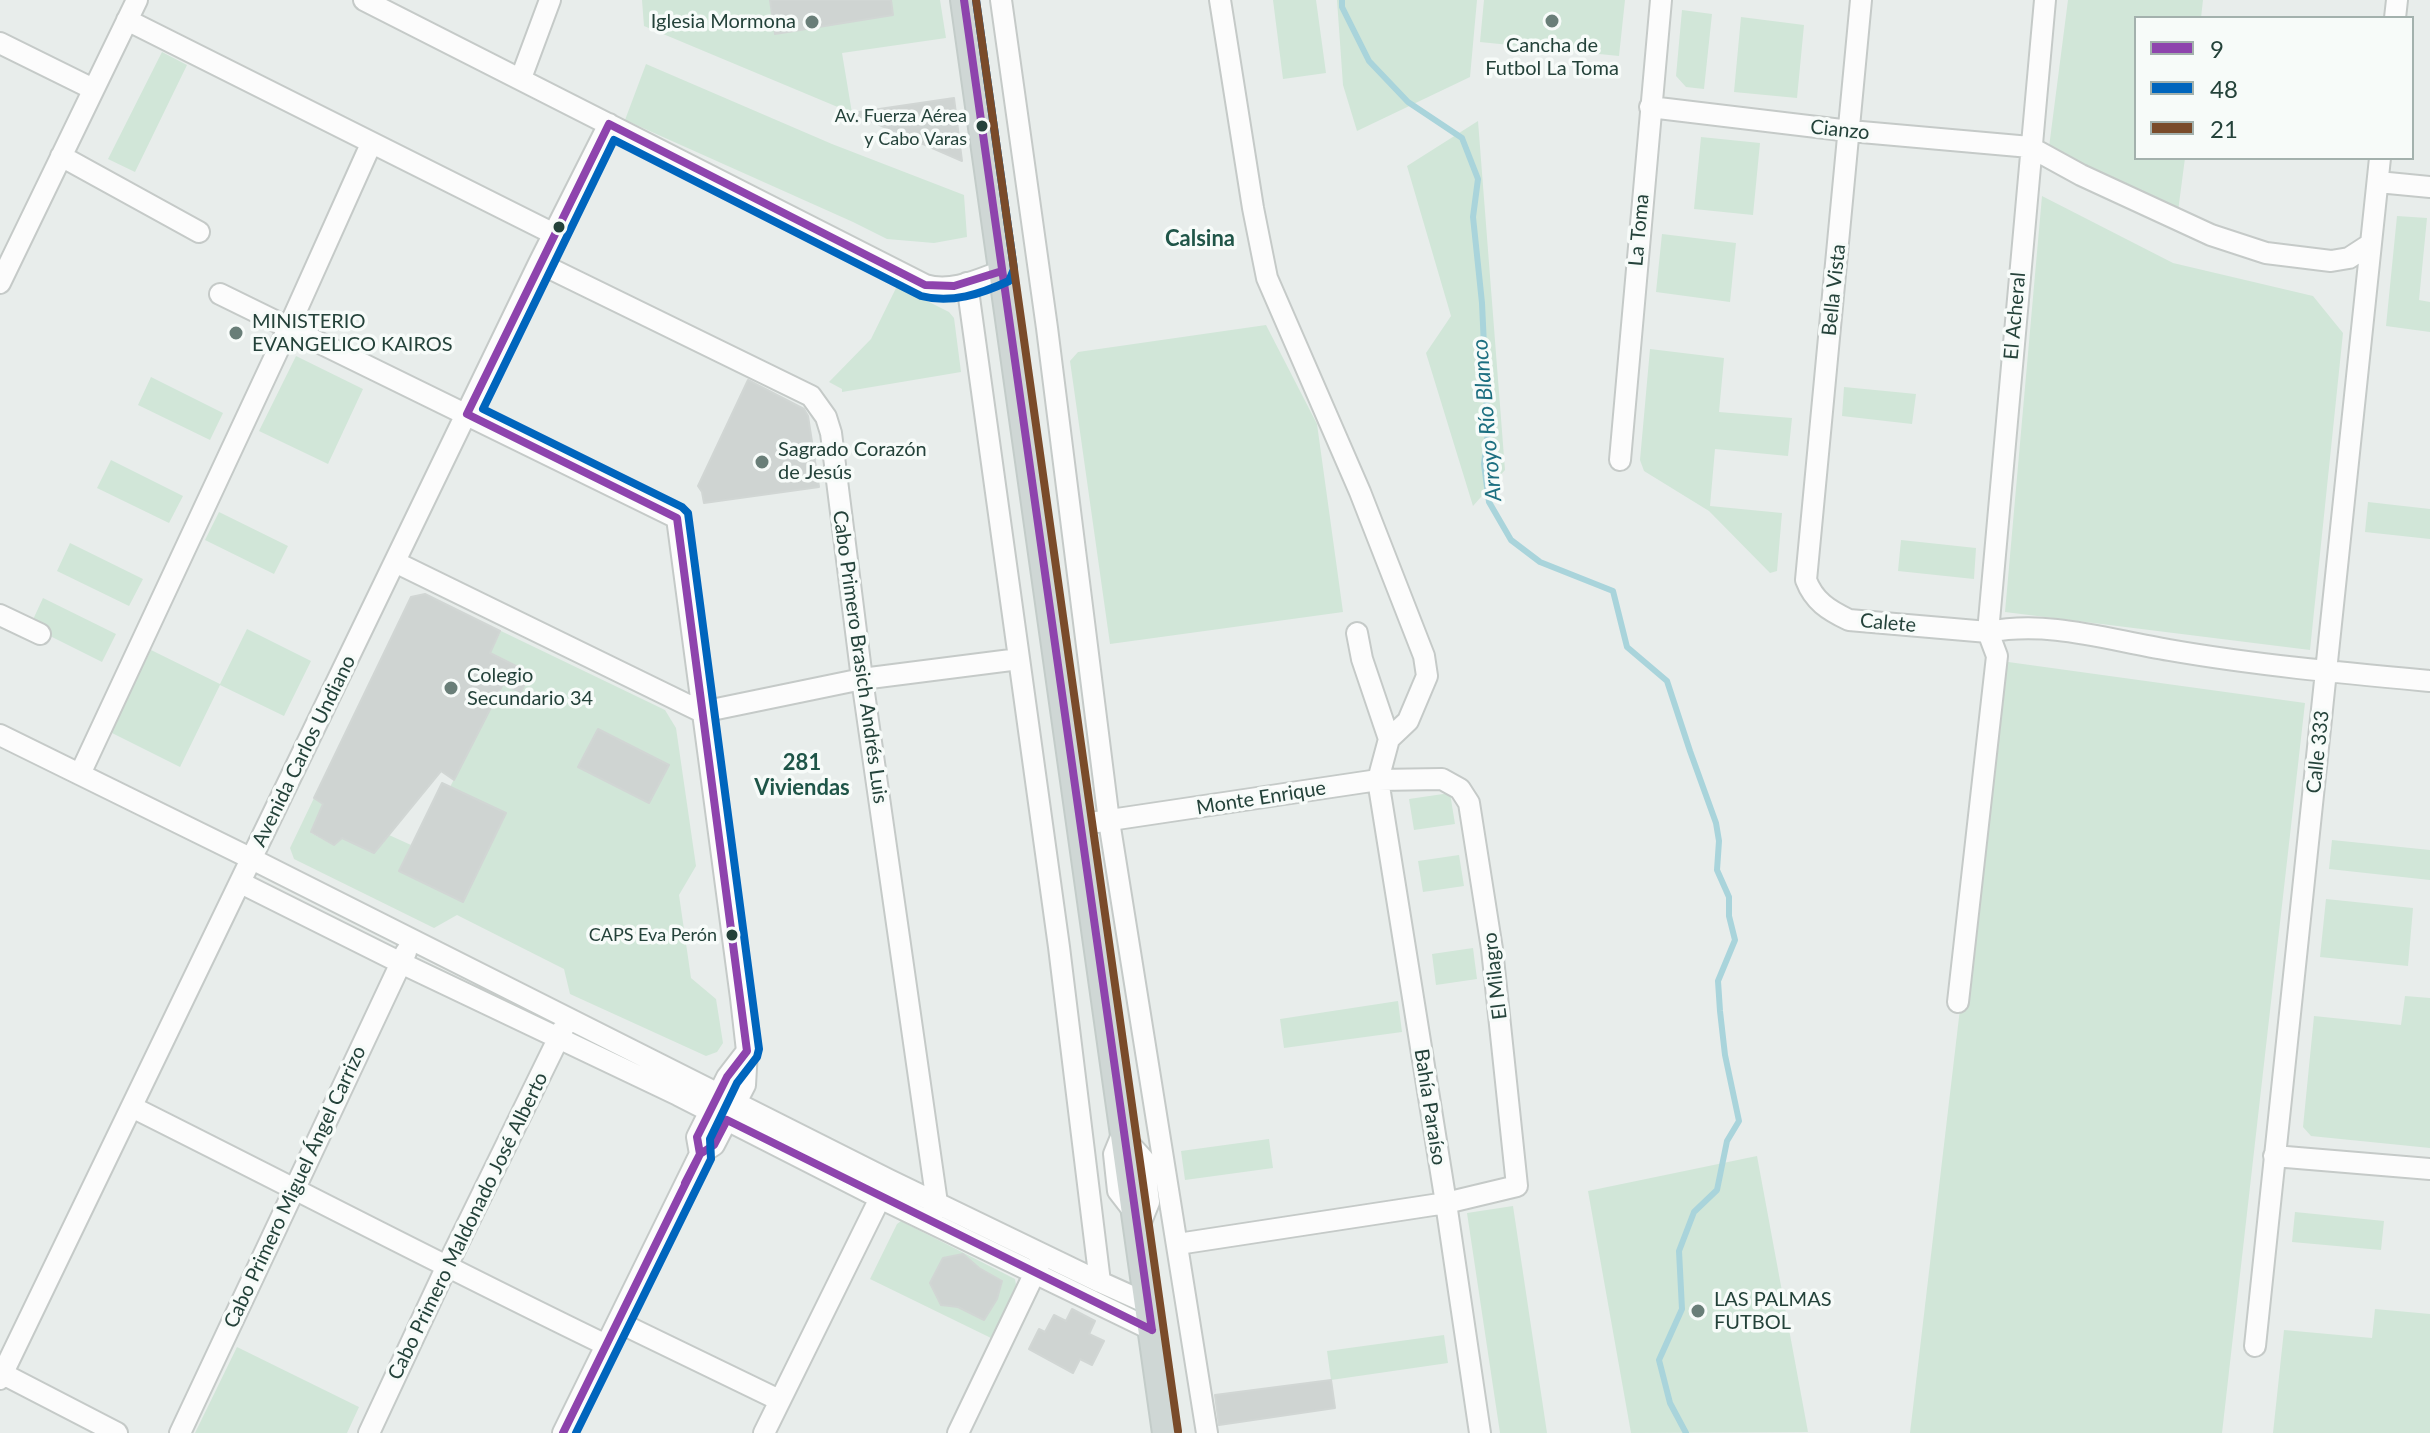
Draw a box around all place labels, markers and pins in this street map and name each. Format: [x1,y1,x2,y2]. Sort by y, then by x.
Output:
place label: Iglesia Mormona [651,10,796,34]
marker: Cancha de Futbol La Toma [1543,12,1561,30]
marker: Iglesia Mormona [803,13,821,31]
place label: Cancha de Futbol La Toma [1485,34,1619,81]
place label: Av. Fuerza Aérea y Cabo Varas [835,105,967,148]
marker: Av. Fuerza Aérea y Cabo Varas [974,118,990,134]
unlabelled marker [551,219,567,235]
place label: MINISTERIO EVANGELICO KAIROS [252,310,453,357]
marker: MINISTERIO EVANGELICO KAIROS [227,324,245,342]
place label: Sagrado Corazón de Jesús [778,438,927,485]
marker: Sagrado Corazón de Jesús [753,453,771,471]
place label: Colegio Secundario 34 [467,664,593,711]
marker: Colegio Secundario 34 [442,679,460,697]
place label: CAPS Eva Perón [589,924,717,946]
marker: CAPS Eva Perón [724,927,740,943]
place label: LAS PALMAS FUTBOL [1714,1288,1832,1335]
marker: LAS PALMAS FUTBOL [1689,1302,1707,1320]

